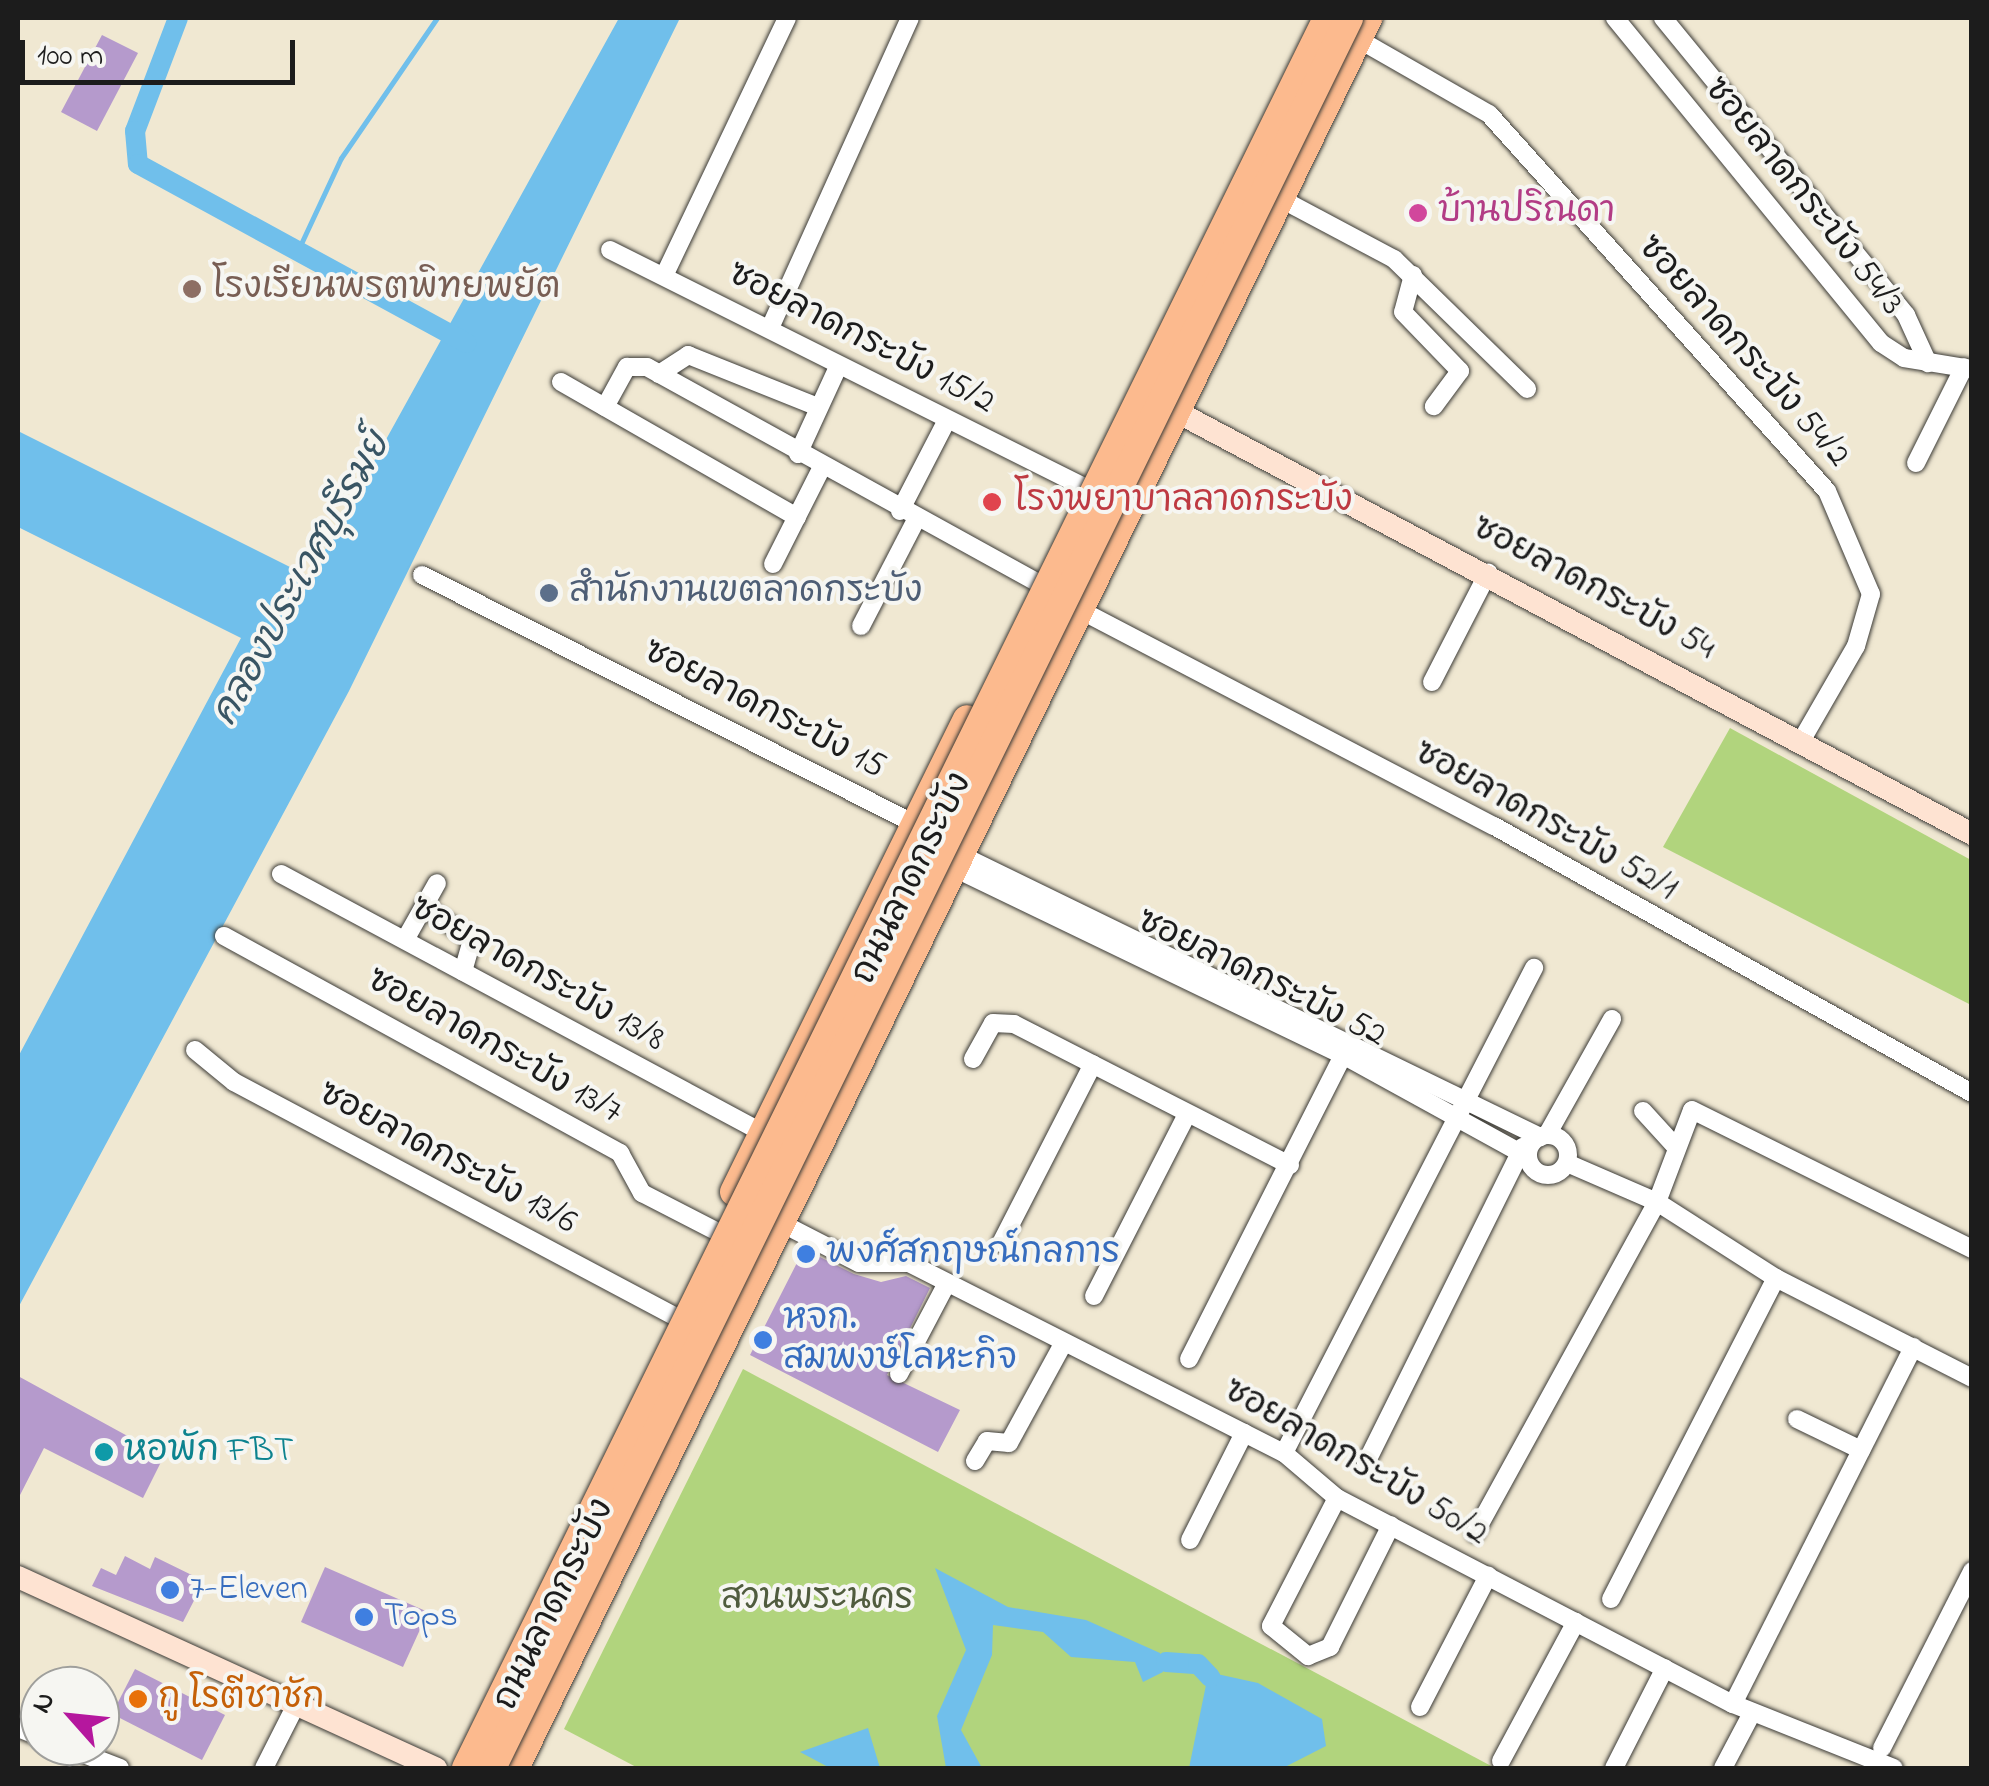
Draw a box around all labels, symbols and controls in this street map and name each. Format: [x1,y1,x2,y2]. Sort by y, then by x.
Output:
scale bar [25,20,300,82]
text: 100 m [37,35,103,79]
street label: ซอยลาดกระบัง 54/3 [1694,69,1912,325]
place label: บ้านปริณดา [1438,192,1615,234]
marker: บ้านปริณดา [1407,202,1429,224]
street label: ซอยลาดกระบัง 54/2 [1628,228,1858,476]
street label: ซอยลาดกระบัง 15/2 [721,254,1001,424]
place label: โรงเรียนพรตพิทยพยัต [212,268,561,310]
marker: โรงเรียนพรตพิทยพยัต [181,278,203,300]
water label: คลองประเวศบุรีรมย์ [204,426,402,734]
place label: โรงพยาบาลลาดกระบัง [1014,481,1353,523]
marker: โรงพยาบาลลาดกระบัง [979,489,1005,515]
street label: ซอยลาดกระบัง 54 [1464,507,1722,671]
place label: สำนักงานเขตลาดกระบัง [569,572,922,614]
marker: สำนักงานเขตลาดกระบัง [538,582,560,604]
street label: ซอยลาดกระบัง 15 [636,631,892,789]
street label: ซอยลาดกระบัง 52/1 [1406,732,1684,912]
street label: ถนนลาดกระบัง [844,767,982,991]
street label: ซอยลาดกระบัง 13/8 [403,888,671,1062]
street label: ซอยลาดกระบัง 52 [1130,901,1392,1057]
street label: ซอยลาดกระบัง 13/7 [359,959,629,1135]
street label: ซอยลาดกระบัง 13/6 [311,1073,583,1245]
place label: พงศ์สกฤษณ์กลการ [826,1233,1120,1275]
marker: พงศ์สกฤษณ์กลการ [795,1243,817,1265]
place label: หจก. สมพงษ์โลหะกิจ [783,1299,1017,1381]
marker: หจก. สมพงษ์โลหะกิจ [752,1329,774,1351]
street label: ซอยลาดกระบัง 50/2 [1216,1370,1494,1556]
place label: หอพัก FBT [124,1431,294,1473]
marker: หอพัก FBT [93,1441,115,1463]
street label: ถนนลาดกระบัง [486,1493,624,1717]
place label: 7-Eleven [190,1569,308,1611]
marker: 7-Eleven [159,1579,181,1601]
park label: สวนพระนคร [721,1579,913,1621]
place label: Tops [384,1596,458,1638]
marker: Tops [353,1606,375,1628]
north arrow [20,1666,120,1766]
place label: กู โรตีชาชัก [158,1678,324,1720]
text: N [22,1685,67,1721]
marker: กู โรตีชาชัก [127,1688,149,1710]

